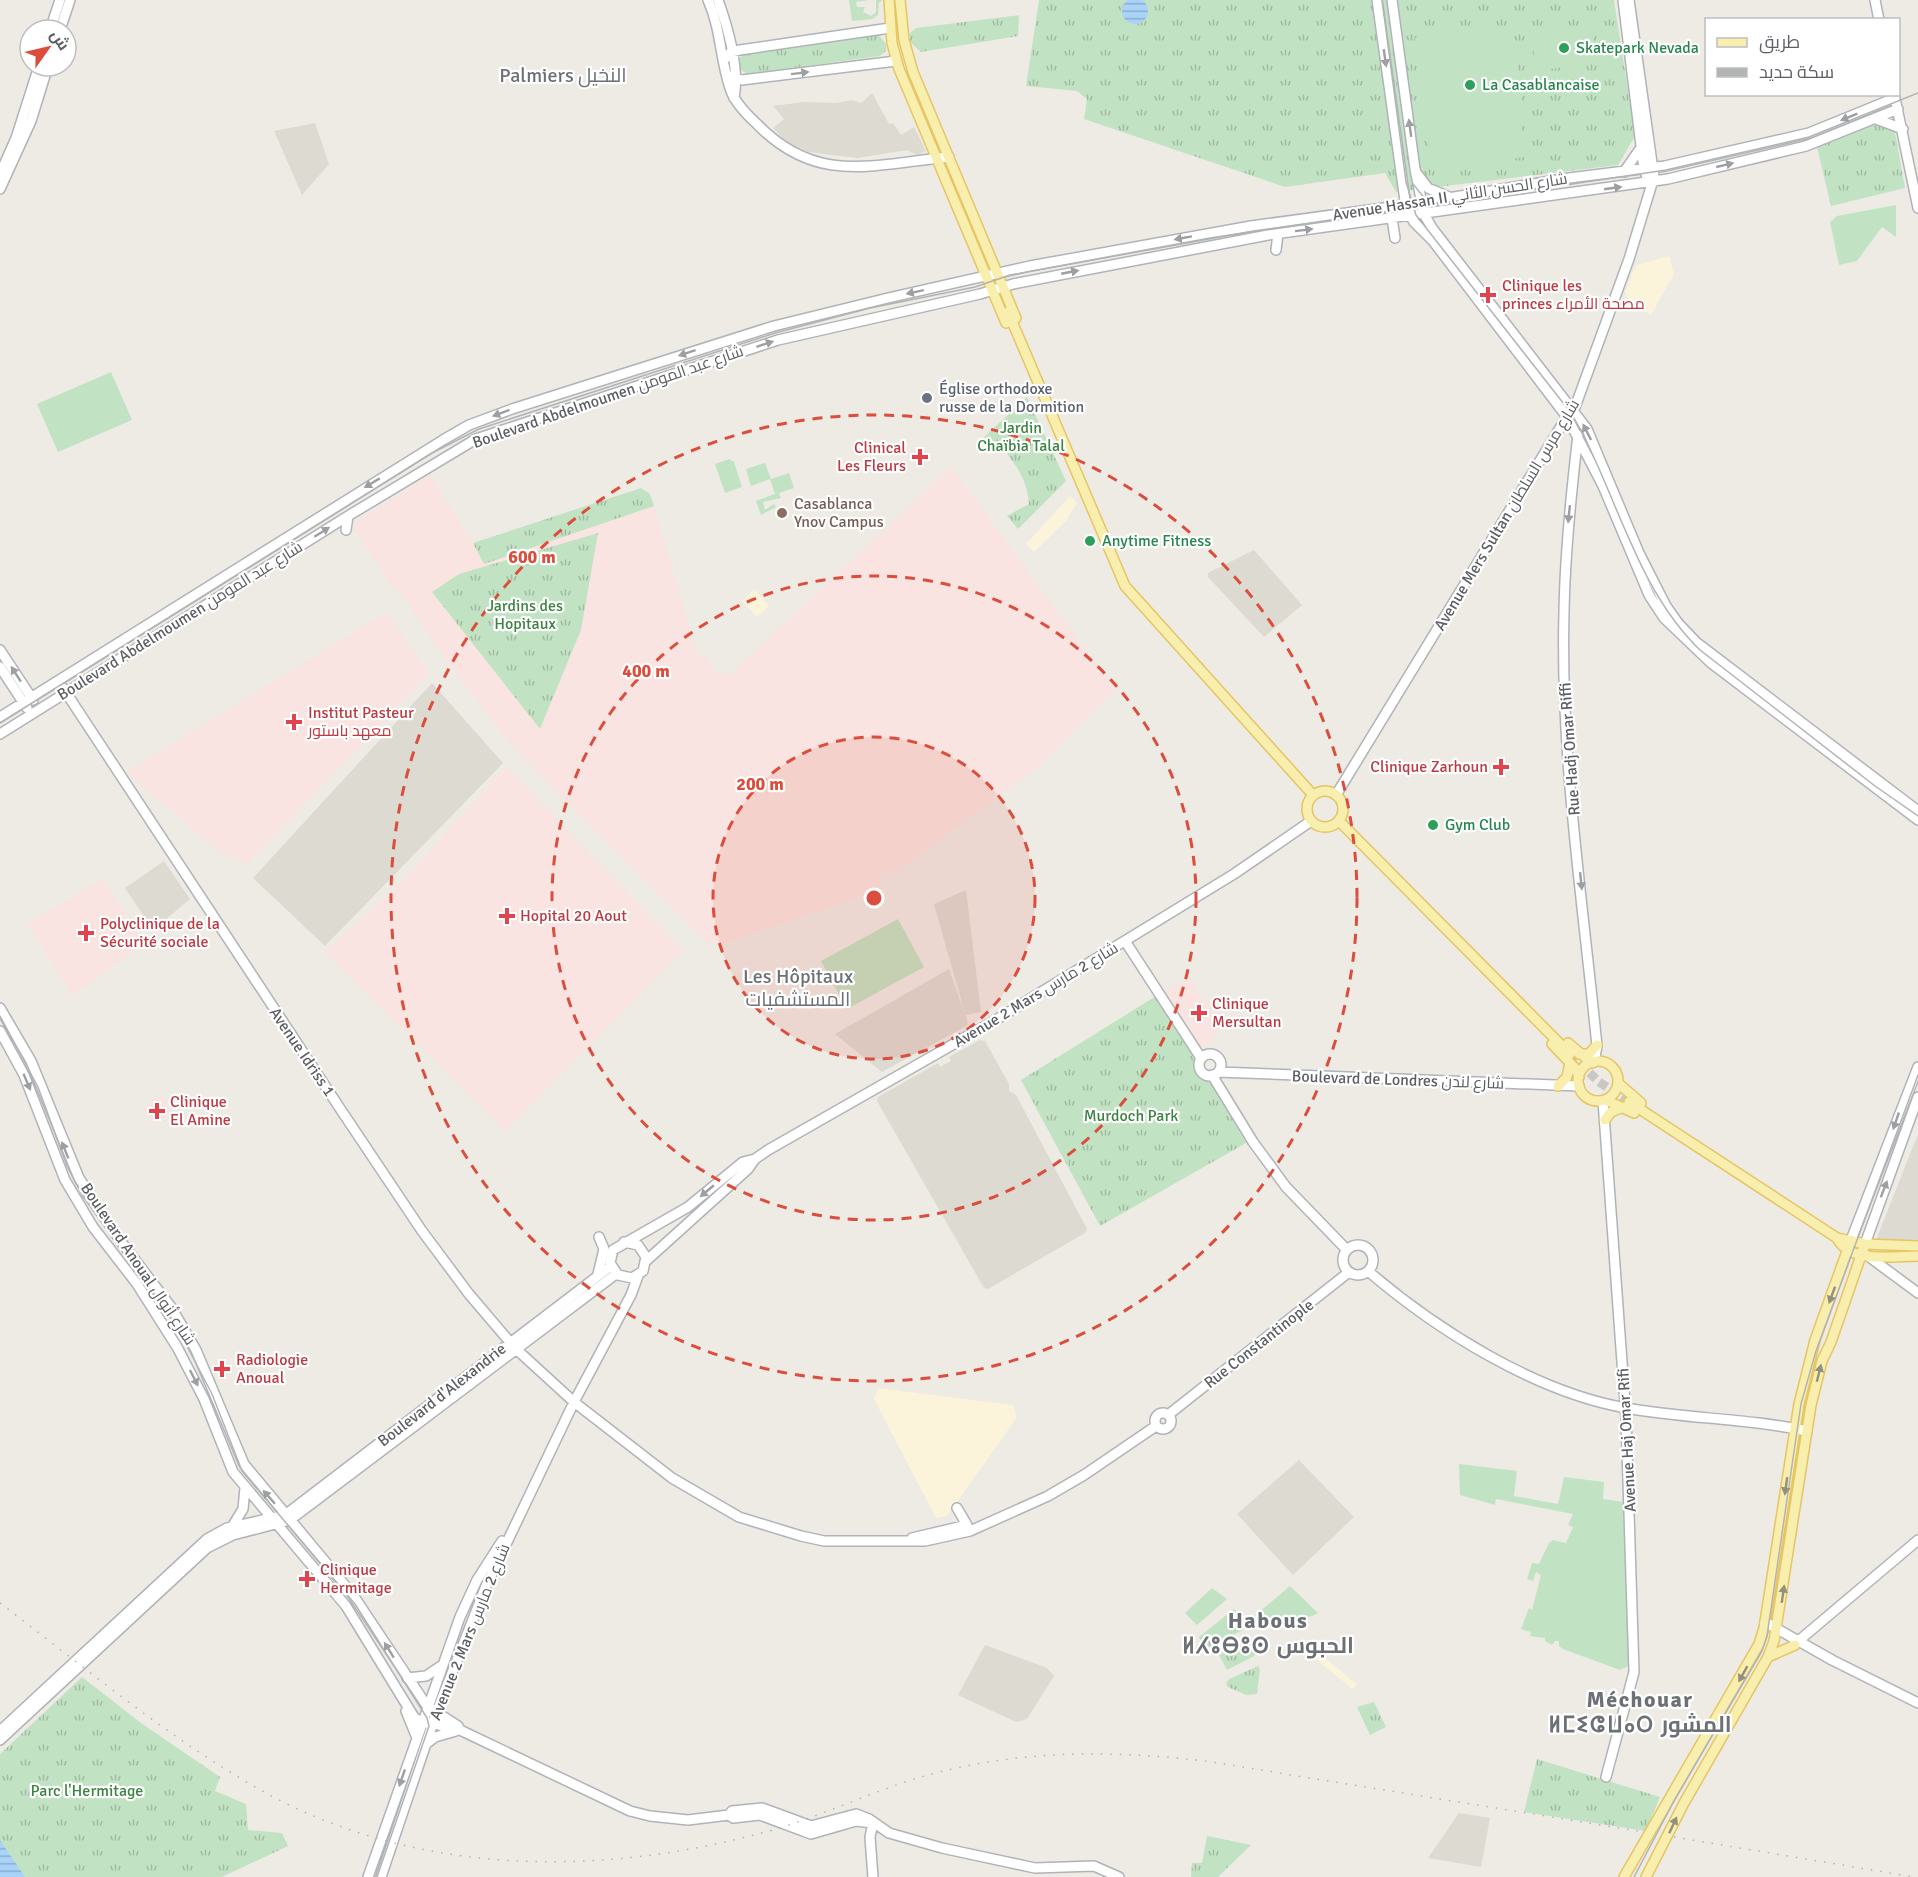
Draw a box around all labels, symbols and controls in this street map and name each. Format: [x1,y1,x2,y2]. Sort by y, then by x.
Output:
north arrow [18,18,78,78]
legend [1705,18,1900,96]
text: ش [46,26,74,54]
text: طريق [1759,31,1800,54]
place label: Skatepark Nevada [1576,38,1699,58]
marker: Skatepark Nevada [1557,41,1571,55]
one-way arrow [1381,49,1390,68]
text: سكة حديد [1759,61,1834,83]
district label: Palmiers النخيل [499,63,627,88]
one-way arrow [790,68,809,77]
place label: La Casablancaise [1482,75,1600,95]
marker: La Casablancaise [1463,78,1477,92]
one-way arrow [1840,113,1858,123]
one-way arrow [1405,118,1414,137]
one-way arrow [1716,160,1734,170]
street label: Avenue Hassan II شارع الحسن الثاني [1331,169,1569,228]
one-way arrow [1604,183,1623,192]
one-way arrow [1294,226,1313,235]
one-way arrow [1173,234,1192,243]
one-way arrow [1061,267,1080,276]
place label: Clinique les princes مصحة الأمراء [1502,276,1645,314]
marker: Clinique les princes مصحة الأمراء [1479,286,1497,304]
one-way arrow [906,288,925,298]
one-way arrow [756,339,774,348]
street label: Boulevard Abdelmoumen شارع عبد المومن [470,341,747,454]
one-way arrow [678,349,696,359]
place label: Église orthodoxe russe de la Dormition [939,379,1084,417]
marker: Église orthodoxe russe de la Dormition [920,391,934,405]
street label: Avenue Mers Sultan شارع مرس السلطان [1430,396,1585,635]
one-way arrow [492,409,510,418]
park label: Jardin Chaïbia Talal [977,418,1065,456]
one-way arrow [1583,423,1593,441]
place label: Clinical Les Fleurs [837,438,906,476]
marker: Clinical Les Fleurs [911,448,929,466]
one-way arrow [363,478,380,488]
place label: Casablanca Ynov Campus [794,494,884,532]
one-way arrow [1564,505,1574,524]
marker: Casablanca Ynov Campus [775,506,789,520]
one-way arrow [314,527,330,538]
place label: Anytime Fitness [1102,531,1211,551]
marker: Anytime Fitness [1083,534,1097,548]
street label: Boulevard Abdelmoumen شارع عبد المومن [54,537,307,706]
text: 600 m [508,546,556,568]
park label: Jardins des Hopitaux [487,596,563,634]
text: 400 m [622,660,670,682]
one-way arrow [10,665,21,682]
street label: Rue Hadj Omar Riffi [1555,682,1585,816]
place label: Institut Pasteur معهد باستور [307,703,414,741]
marker: Institut Pasteur معهد باستور [285,713,303,731]
place label: Clinique Zarhoun [1370,757,1488,777]
marker: Clinique Zarhoun [1492,758,1510,776]
text: 200 m [736,773,784,795]
place label: Gym Club [1445,815,1510,835]
marker: Gym Club [1426,818,1440,832]
one-way arrow [1576,872,1586,891]
centre of rings [864,888,884,908]
place label: Hopital 20 Aout [520,906,627,926]
marker: Hopital 20 Aout [498,907,516,925]
place label: Polyclinique de la Sécurité sociale [100,914,220,952]
marker: Polyclinique de la Sécurité sociale [77,924,95,942]
street label: Avenue 2 Mars شارع 2 مارس [950,938,1122,1053]
district label: Les Hôpitaux المستشفيات [743,964,853,1012]
place label: Clinique Mersultan [1212,994,1281,1032]
street label: Avenue Idriss 1 [265,1004,339,1100]
marker: Clinique Mersultan [1190,1004,1208,1022]
street label: Boulevard de Londres شارع لندن [1291,1066,1505,1095]
one-way arrow [22,1074,32,1092]
place label: Clinique El Amine [170,1092,231,1130]
marker: Clinique El Amine [148,1102,166,1120]
park label: Murdoch Park [1084,1106,1178,1126]
one-way arrow [1890,1113,1900,1131]
one-way arrow [60,1141,69,1159]
street label: Boulevard Anoual شارع أنوال [75,1179,200,1350]
one-way arrow [1880,1180,1889,1198]
one-way arrow [699,1185,715,1198]
one-way arrow [1826,1286,1836,1304]
street label: Rue Constantinople [1200,1295,1318,1393]
street label: Boulevard d'Alexandrie [374,1339,510,1451]
place label: Radiologie Anoual [236,1350,308,1388]
marker: Radiologie Anoual [213,1360,231,1378]
one-way arrow [1814,1364,1824,1383]
street label: Avenue Haj Omar Rifi [1613,1367,1641,1513]
one-way arrow [189,1370,199,1387]
one-way arrow [1781,1477,1790,1496]
one-way arrow [263,1490,276,1505]
street label: Avenue 2 Mars شارع 2 مارس [425,1541,515,1723]
place label: Clinique Hermitage [320,1560,392,1598]
marker: Clinique Hermitage [298,1570,316,1588]
one-way arrow [1779,1585,1788,1604]
district label: Habous ⵍⵃⵓⴱⵓⵙ الحبوس [1182,1607,1354,1659]
one-way arrow [384,1642,395,1658]
one-way arrow [1738,1666,1748,1683]
district label: Méchouar ⵍⵎⵉⵛⵡⴰⵔ المشور [1548,1686,1732,1738]
one-way arrow [397,1770,407,1788]
park label: Parc l'Hermitage [31,1781,143,1801]
one-way arrow [1668,1816,1678,1834]

